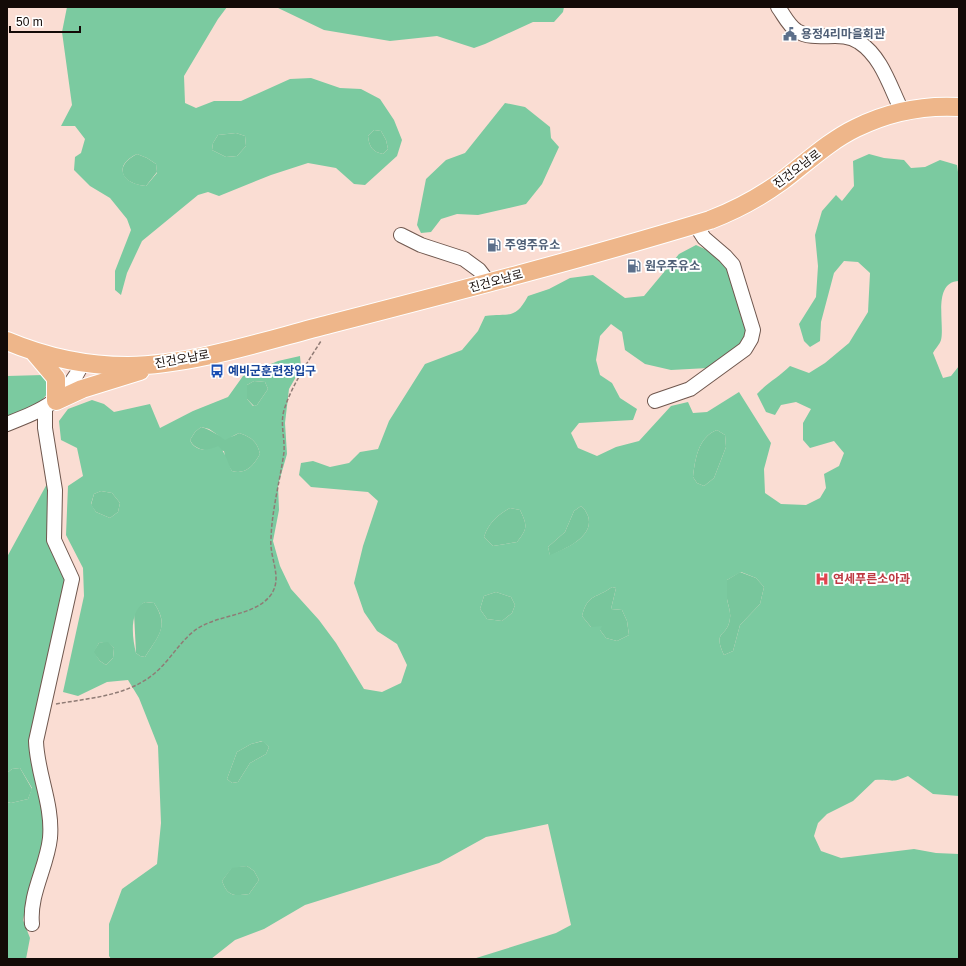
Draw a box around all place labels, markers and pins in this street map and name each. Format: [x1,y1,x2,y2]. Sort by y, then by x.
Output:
public building icon: 용정4리마을회관 [782,26,798,42]
place label: 용정4리마을회관 [801,27,885,41]
fuel station icon: 주영주유소 [486,237,502,253]
place label: 주영주유소 [505,238,560,252]
fuel station icon: 원우주유소 [626,258,642,274]
place label: 원우주유소 [645,259,700,273]
bus stop icon: 예비군훈련장입구 [209,363,225,379]
place label: 예비군훈련장입구 [228,364,316,378]
hospital icon: 연세푸른소아과 [814,571,830,587]
place label: 연세푸른소아과 [833,572,910,586]

